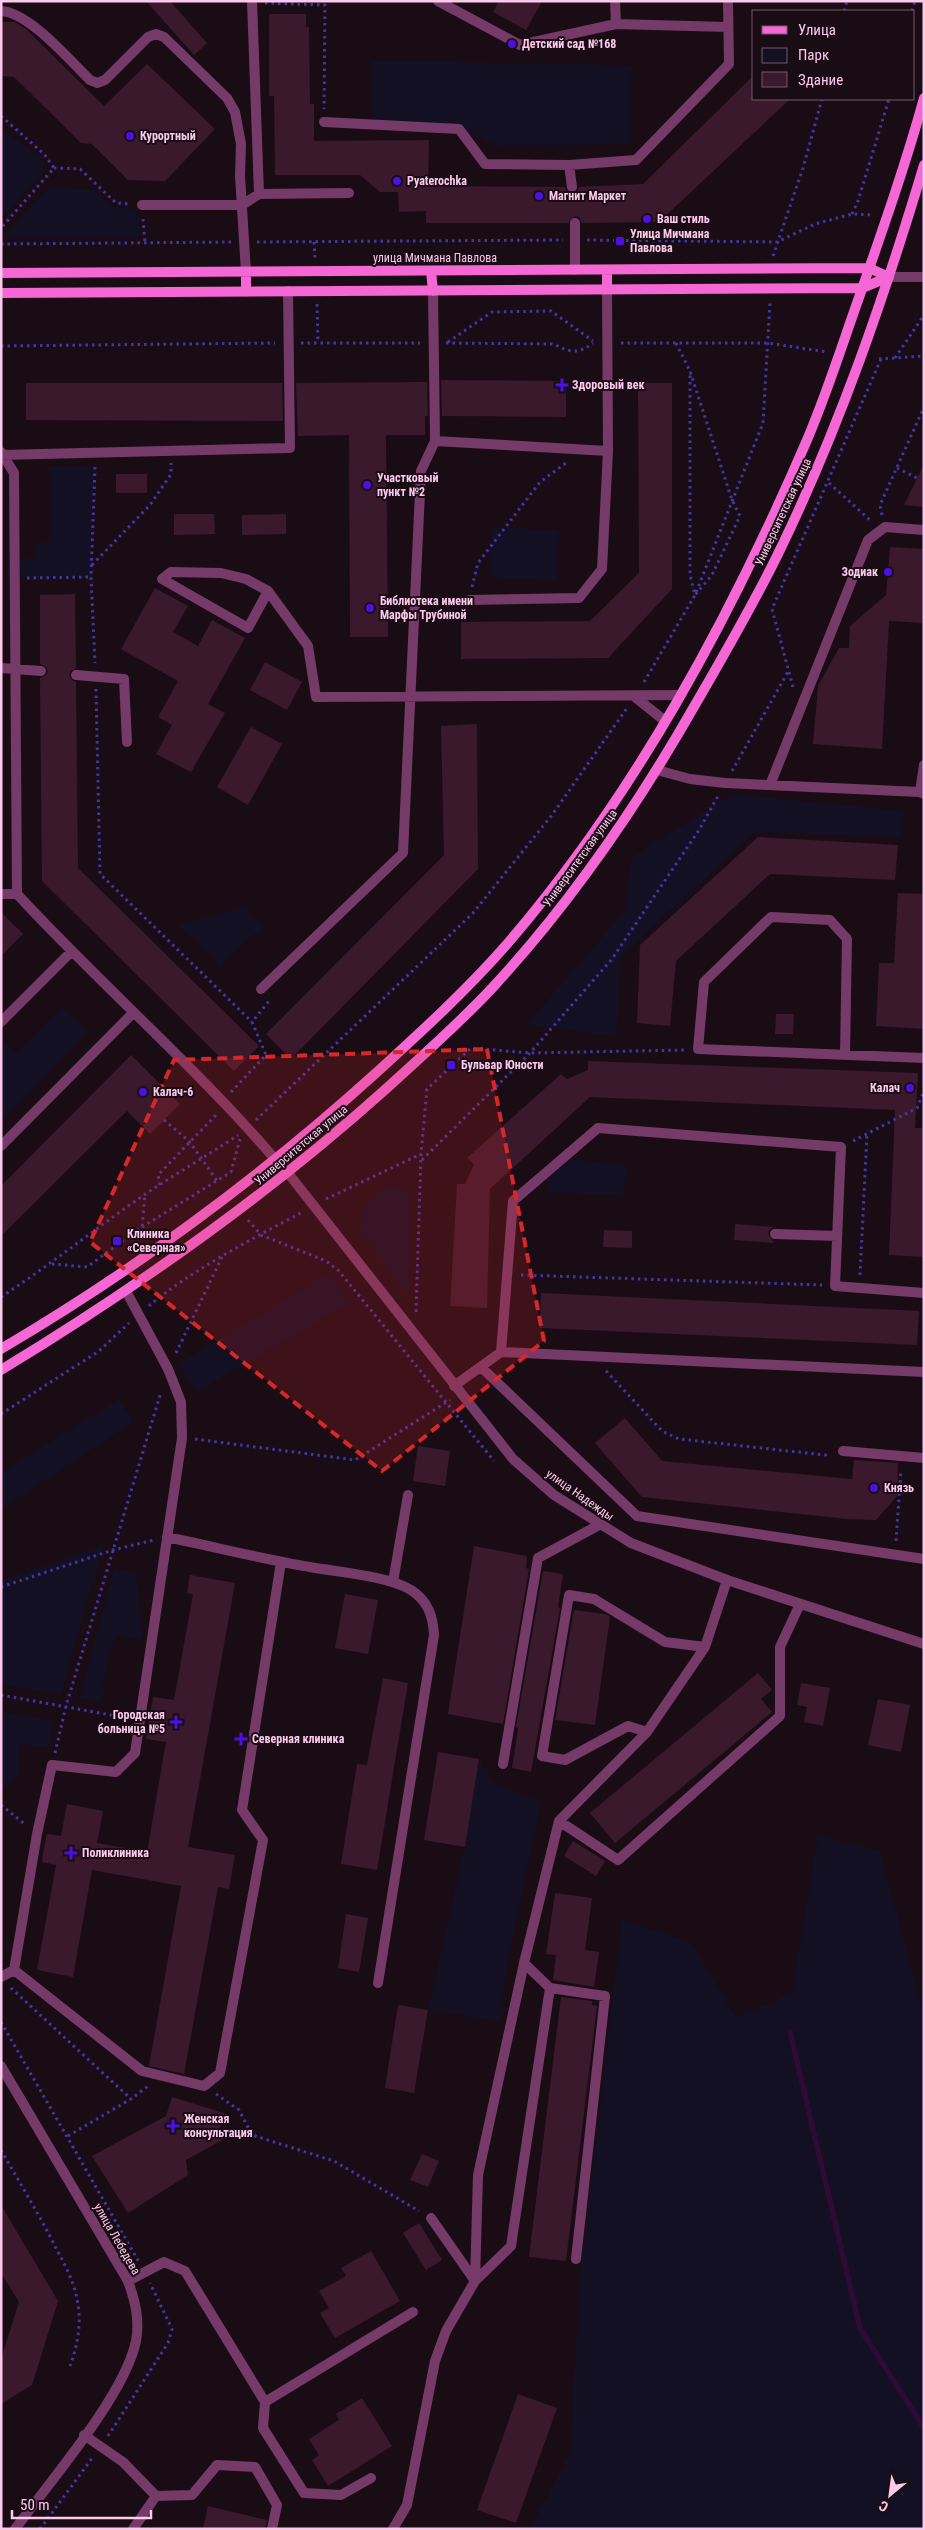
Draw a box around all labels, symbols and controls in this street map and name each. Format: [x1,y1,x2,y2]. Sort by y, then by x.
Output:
legend [752,10,915,100]
text: Улица [798,21,836,39]
place label: Детский сад №168 [522,37,616,51]
marker: Детский сад №168 [506,38,518,50]
text: Парк [798,46,829,64]
text: Здание [798,71,843,89]
place label: Курортный [140,129,196,143]
marker: Курортный [124,130,136,142]
place label: Pyaterochka [407,174,467,188]
marker: Pyaterochka [391,175,403,187]
place label: Магнит Маркет [549,189,627,203]
marker: Магнит Маркет [533,190,545,202]
place label: Ваш стиль [657,212,710,226]
marker: Ваш стиль [641,213,653,225]
place label: Улица Мичмана Павлова [630,227,710,255]
marker: Улица Мичмана Павлова [614,235,626,247]
street label: улица Мичмана Павлова [373,251,497,265]
place label: Здоровый век [572,378,644,392]
marker: Здоровый век [556,379,568,391]
street label: Университетская улица [752,456,814,568]
place label: Участковый пункт №2 [377,471,438,499]
marker: Участковый пункт №2 [361,479,373,491]
place label: Зодиак [842,565,878,579]
marker: Зодиак [882,566,894,578]
place label: Библиотека имени Марфы Трубиной [380,594,473,622]
marker: Библиотека имени Марфы Трубиной [364,602,376,614]
street label: Университетская улица [540,806,620,909]
place label: Бульвар Юности [461,1058,544,1072]
marker: Бульвар Юности [445,1059,457,1071]
place label: Калач [870,1081,900,1095]
marker: Калач [904,1082,916,1094]
place label: Калач-6 [153,1085,193,1099]
marker: Калач-6 [137,1086,149,1098]
street label: Университетская улица [252,1102,350,1188]
place label: Клиника «Северная» [127,1227,186,1255]
marker: Клиника «Северная» [111,1235,123,1247]
street label: улица Надежды [543,1466,617,1524]
place label: Князь [884,1481,914,1495]
marker: Князь [868,1482,880,1494]
place label: Городская больница №5 [98,1708,165,1736]
marker: Городская больница №5 [169,1715,183,1729]
marker: Северная клиника [234,1732,248,1746]
place label: Северная клиника [252,1732,345,1746]
marker: Поликлиника [64,1846,78,1860]
place label: Поликлиника [82,1846,149,1860]
place label: Женская консультация [184,2112,253,2140]
marker: Женская консультация [166,2119,180,2133]
street label: улица Лебедева [91,2201,143,2277]
north arrow [865,2470,915,2520]
scale bar [12,2488,151,2520]
text: 50 m [20,2496,50,2514]
text: С [876,2497,891,2515]

